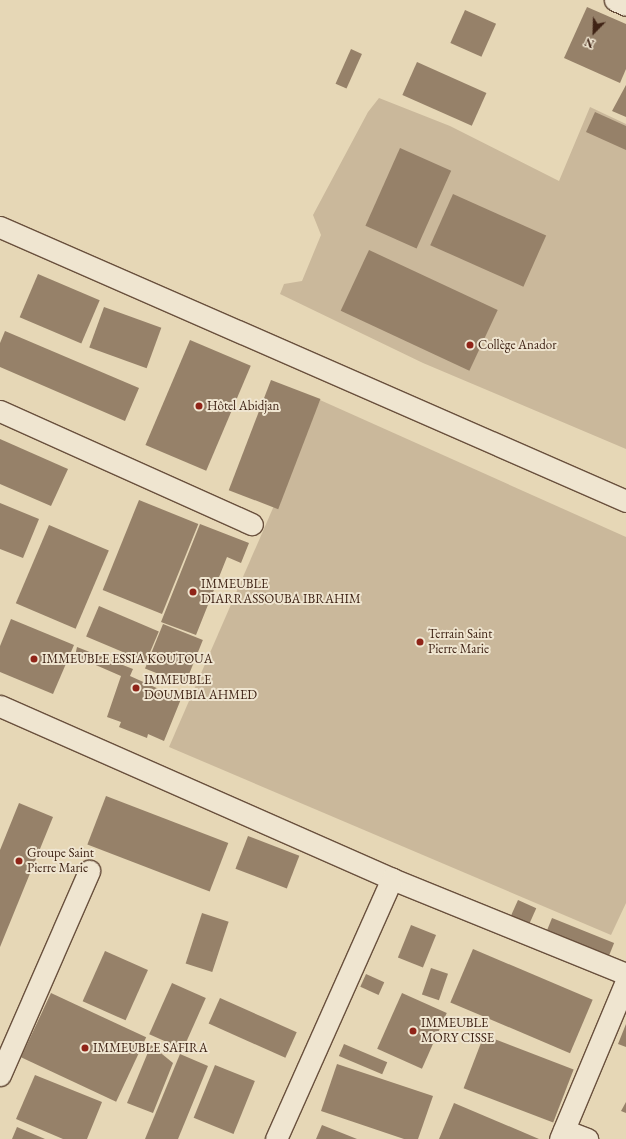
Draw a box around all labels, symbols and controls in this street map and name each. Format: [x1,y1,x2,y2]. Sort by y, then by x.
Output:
north arrow [574,12,614,52]
text: N [582,35,596,51]
place label: Collège Anador [478,337,557,353]
marker: Collège Anador [465,340,475,350]
place label: Hôtel Abidjan [207,398,279,414]
marker: Hôtel Abidjan [194,401,204,411]
place label: IMMEUBLE DIARRASSOUBA IBRAHIM [201,577,361,608]
marker: IMMEUBLE DIARRASSOUBA IBRAHIM [188,587,198,597]
place label: Terrain Saint Pierre Marie [428,627,492,658]
marker: Terrain Saint Pierre Marie [415,637,425,647]
place label: IMMEUBLE ESSIA KOUTOUA [42,651,213,667]
marker: IMMEUBLE ESSIA KOUTOUA [29,654,39,664]
place label: IMMEUBLE DOUMBIA AHMED [144,673,257,704]
marker: IMMEUBLE DOUMBIA AHMED [131,683,141,693]
place label: Groupe Saint Pierre Marie [27,846,94,877]
marker: Groupe Saint Pierre Marie [14,856,24,866]
place label: IMMEUBLE MORY CISSE [421,1016,494,1047]
marker: IMMEUBLE MORY CISSE [408,1026,418,1036]
place label: IMMEUBLE SAFIRA [93,1040,208,1056]
marker: IMMEUBLE SAFIRA [80,1043,90,1053]

